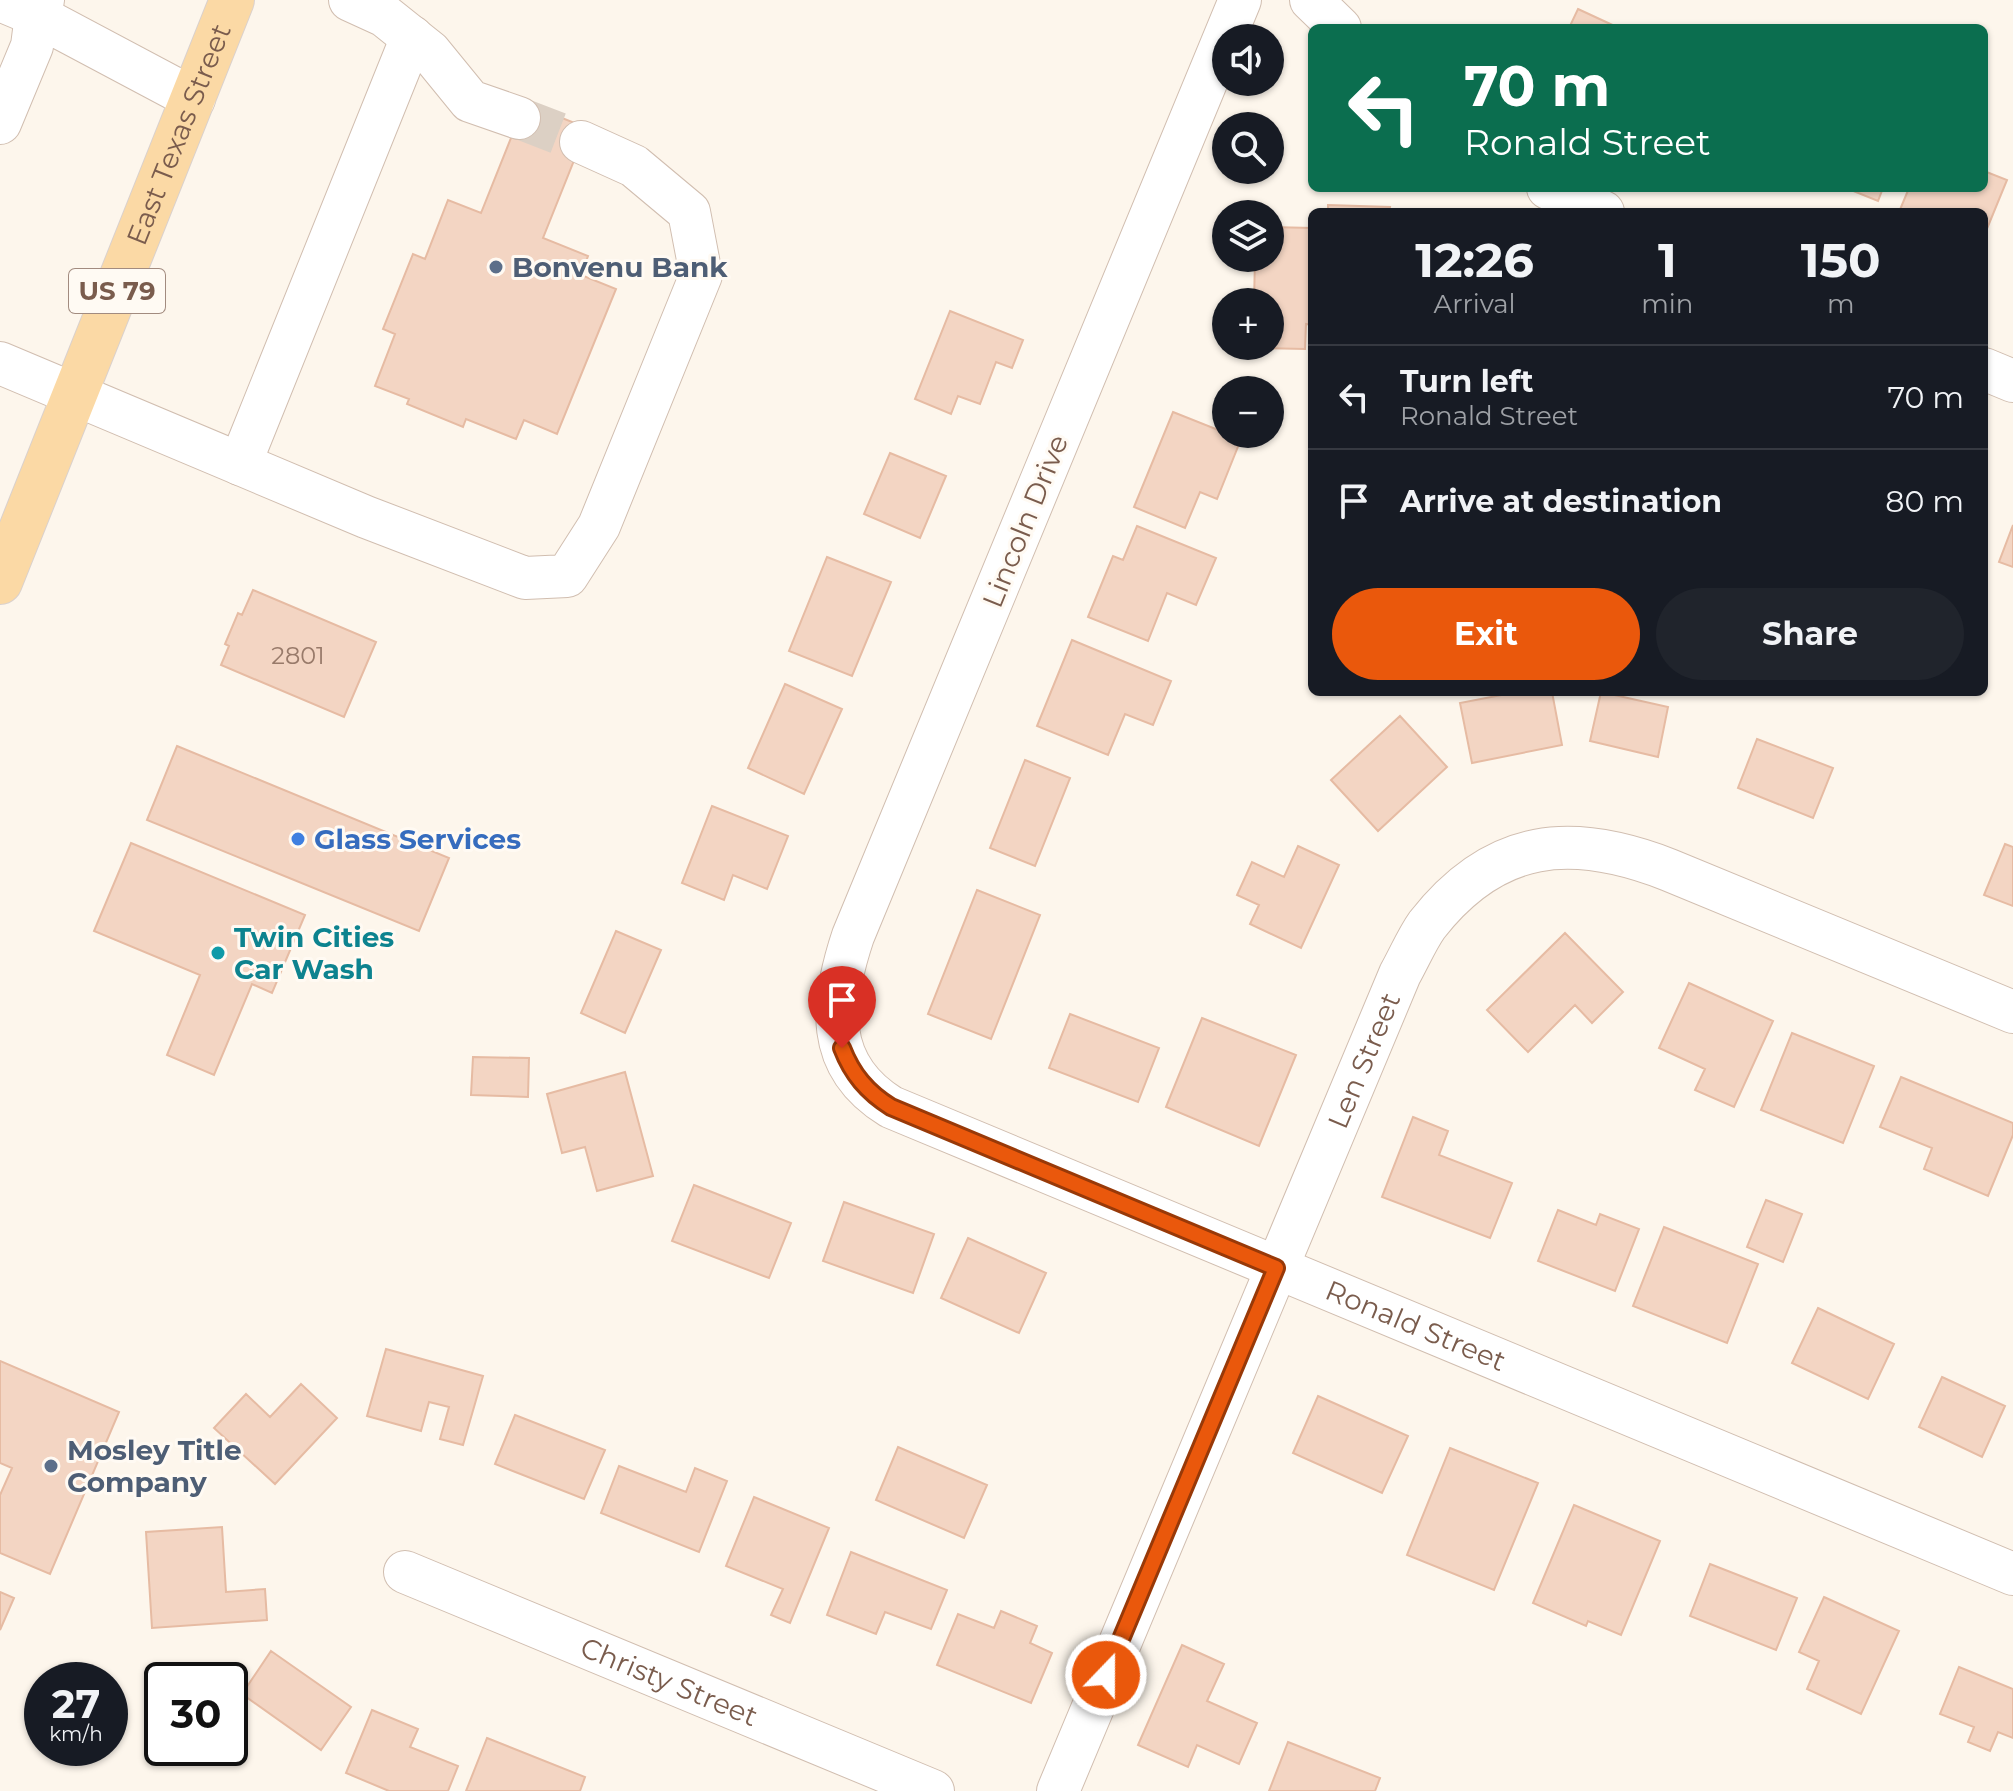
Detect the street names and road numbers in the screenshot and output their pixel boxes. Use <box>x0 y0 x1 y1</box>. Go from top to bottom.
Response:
street label: East Texas Street <box>119 19 238 250</box>
road number: US 79 <box>69 269 165 313</box>
street label: Lincoln Drive <box>975 430 1075 612</box>
street label: Len Street <box>1320 987 1407 1133</box>
street label: Ronald Street <box>1321 1273 1511 1378</box>
street label: Christy Street <box>576 1630 763 1733</box>

